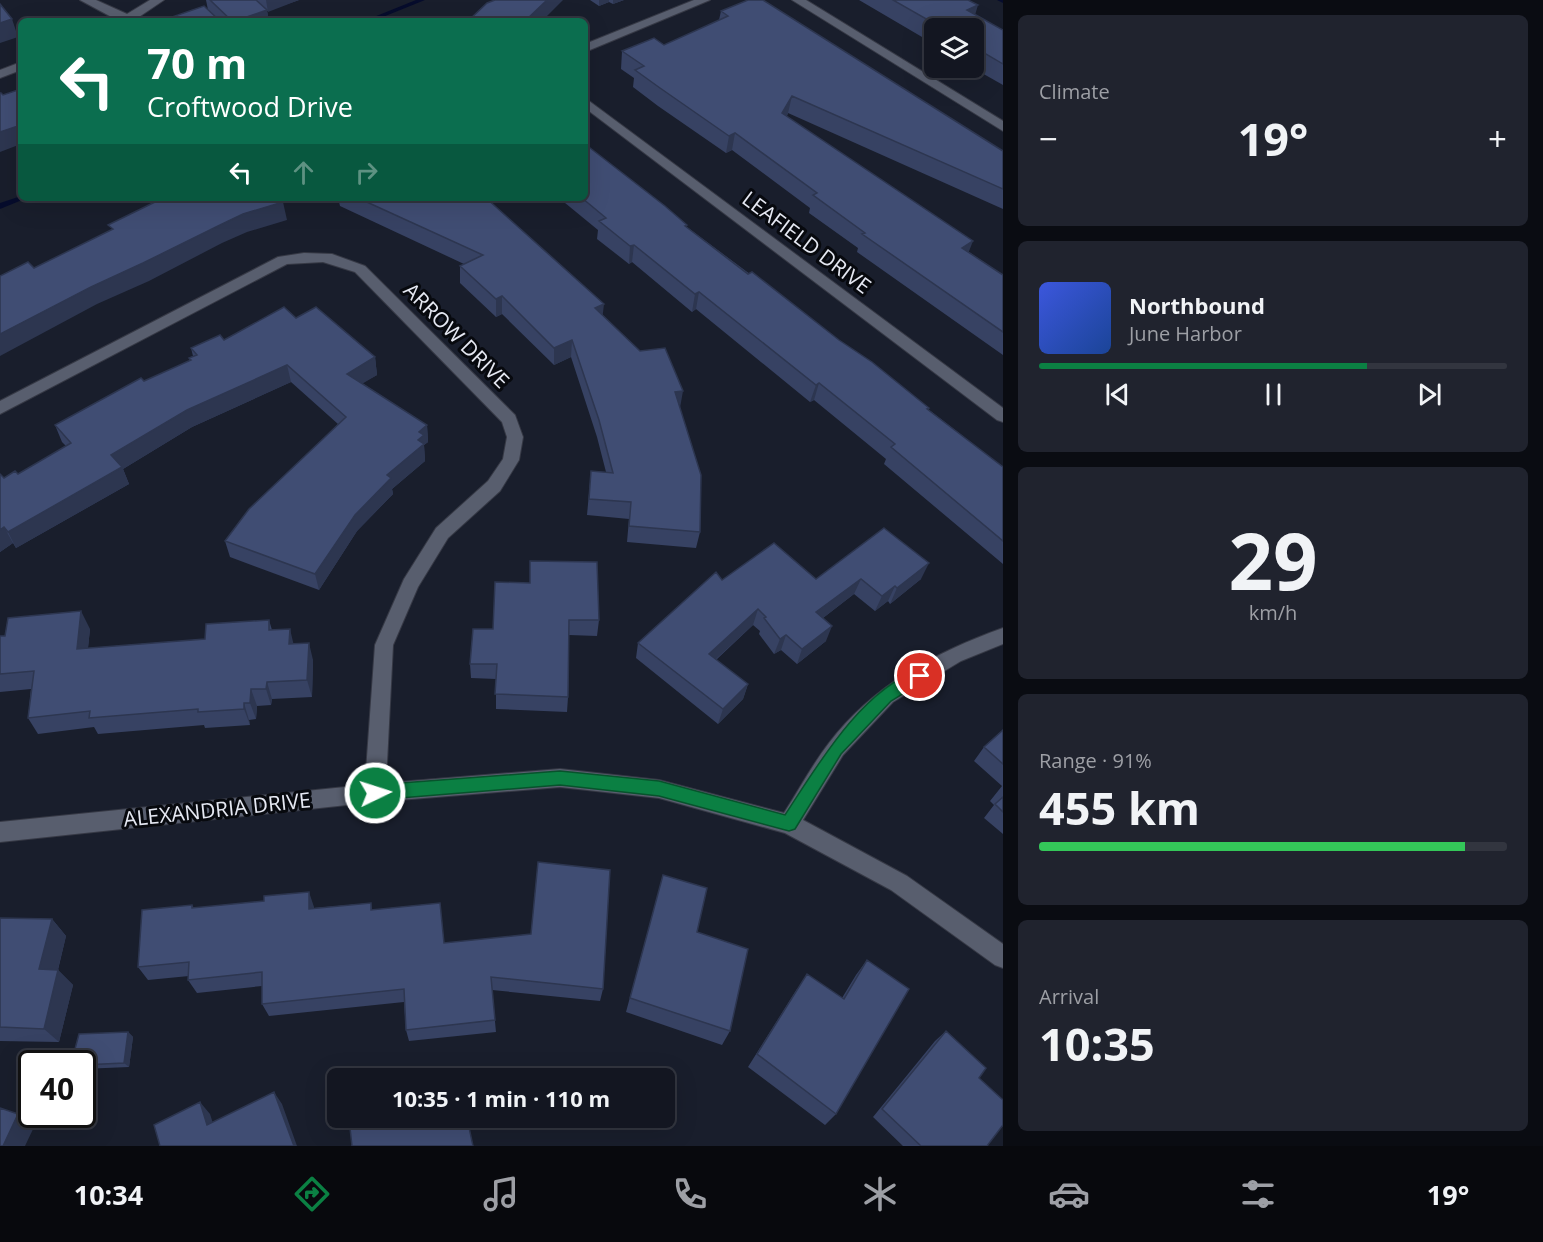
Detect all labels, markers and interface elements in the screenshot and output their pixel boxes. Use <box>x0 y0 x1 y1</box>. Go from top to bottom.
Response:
map controls <box>924 18 984 78</box>
button: layers <box>924 18 984 78</box>
text: 70 m <box>147 34 247 91</box>
icon: left <box>48 42 126 120</box>
text: Climate <box>1039 78 1110 105</box>
text: Croftwood Drive <box>147 88 353 125</box>
text: 19° <box>1238 108 1308 169</box>
text: − <box>1039 116 1058 161</box>
text: + <box>1488 116 1507 161</box>
icon: left <box>224 156 257 189</box>
icon: ahead <box>287 156 320 189</box>
icon: right <box>350 156 383 189</box>
street label: LEAFIELD DRIVE <box>737 184 877 300</box>
street label: ARROW DRIVE <box>398 276 516 394</box>
text: Northbound <box>1129 290 1265 320</box>
text: June Harbor <box>1129 320 1242 347</box>
icon: previous <box>1101 378 1134 411</box>
icon: pause <box>1257 378 1290 411</box>
icon: next <box>1413 378 1446 411</box>
text: 29 <box>1228 507 1318 613</box>
text: km/h <box>1249 599 1297 626</box>
pin <box>894 650 945 701</box>
icon: arrive <box>903 659 936 692</box>
text: Range · 91% <box>1039 747 1152 774</box>
position arrow <box>343 761 407 825</box>
text: 455 km <box>1039 777 1200 838</box>
street label: ALEXANDRIA DRIVE <box>122 785 312 833</box>
text: Arrival <box>1039 983 1099 1010</box>
text: 10:35 <box>1039 1013 1155 1074</box>
speed limit sign: 40 <box>18 1050 96 1128</box>
text: 10:35 · 1 min · 110 m <box>392 1083 610 1113</box>
icon: directions <box>291 1173 333 1215</box>
icon: music <box>480 1173 522 1215</box>
icon: phone <box>669 1173 711 1215</box>
icon: climate <box>859 1173 901 1215</box>
icon: car <box>1048 1173 1090 1215</box>
icon: filters <box>1237 1173 1279 1215</box>
text: 10:34 <box>74 1176 143 1213</box>
text: 19° <box>1427 1176 1469 1213</box>

